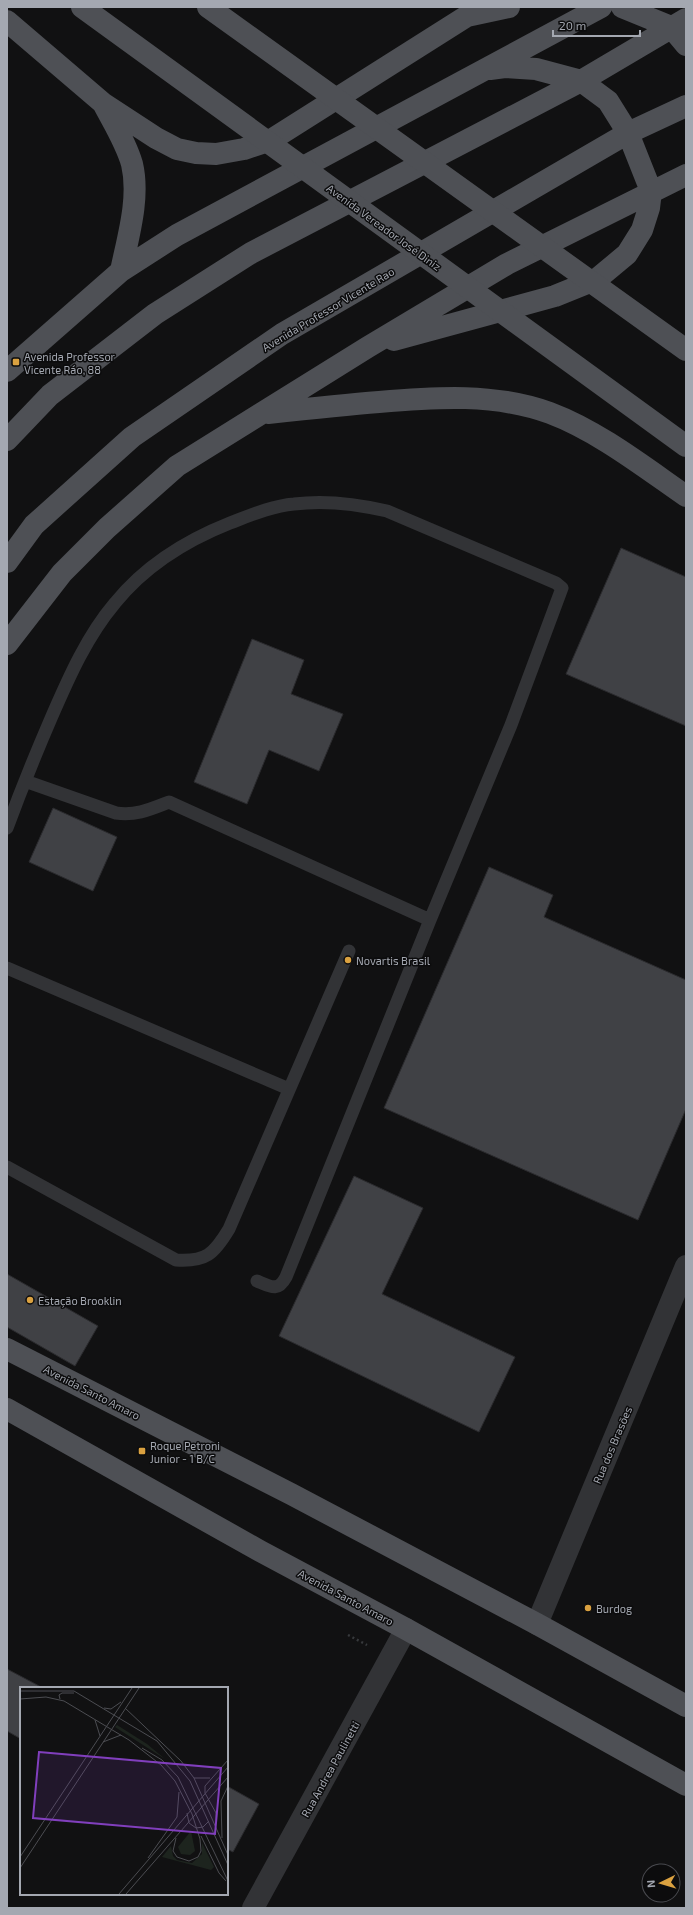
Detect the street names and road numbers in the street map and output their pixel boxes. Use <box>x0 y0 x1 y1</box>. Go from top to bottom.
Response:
street label: Avenida Vereador José Diniz <box>324 181 444 273</box>
street label: Avenida Professor Vicente Rao <box>260 264 396 354</box>
street label: Avenida Santo Amaro <box>42 1362 142 1422</box>
street label: Rua dos Brasões <box>590 1404 634 1486</box>
street label: Avenida Santo Amaro <box>296 1566 396 1628</box>
street label: Rua Andrea Paulinetti <box>298 1719 362 1819</box>

